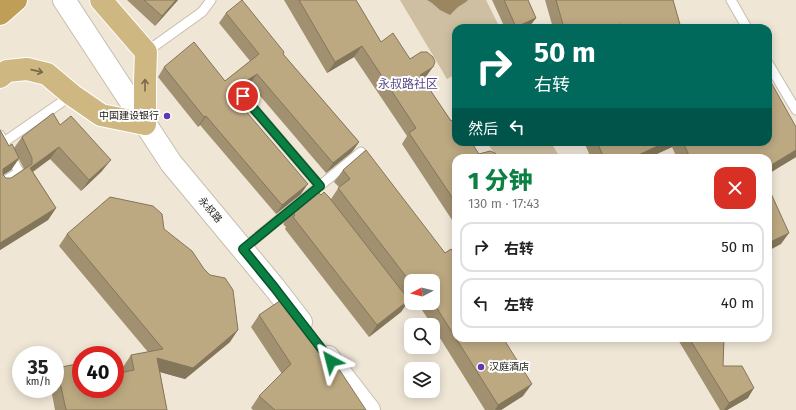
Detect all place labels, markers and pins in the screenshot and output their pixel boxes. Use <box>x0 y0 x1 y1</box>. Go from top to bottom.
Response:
pin <box>226 79 260 113</box>
place label: 中国建设银行 <box>99 110 159 122</box>
marker: 中国建设银行 <box>162 111 172 121</box>
place label: 汉庭酒店 <box>489 361 529 373</box>
marker: 汉庭酒店 <box>476 362 486 372</box>

